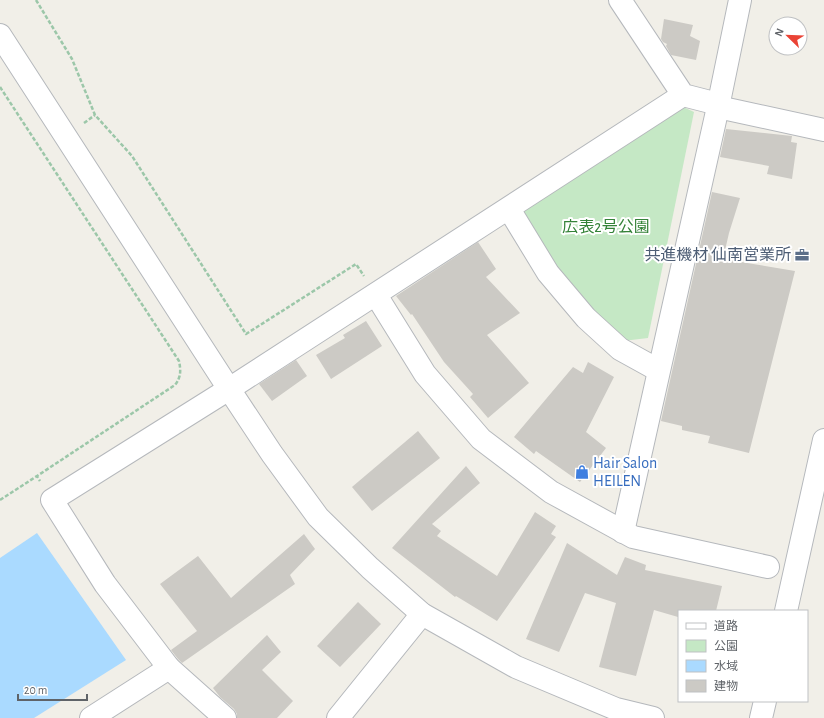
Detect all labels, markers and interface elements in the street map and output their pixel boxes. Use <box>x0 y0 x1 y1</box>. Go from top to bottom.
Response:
north arrow <box>768 16 808 56</box>
text: N <box>773 27 786 38</box>
park label: 広表2号公園 <box>562 218 650 235</box>
place label: 共進機材 仙南営業所 <box>644 246 791 263</box>
office icon: 共進機材 仙南営業所 <box>794 247 810 263</box>
place label: Hair Salon HEILEN <box>593 455 657 489</box>
shop icon: Hair Salon HEILEN <box>574 464 590 480</box>
legend <box>678 610 808 702</box>
text: 道路 <box>714 619 738 632</box>
text: 公園 <box>714 640 738 652</box>
text: 水域 <box>714 660 738 672</box>
scale bar <box>18 676 87 702</box>
text: 建物 <box>714 679 738 692</box>
text: 20 m <box>24 684 47 696</box>

